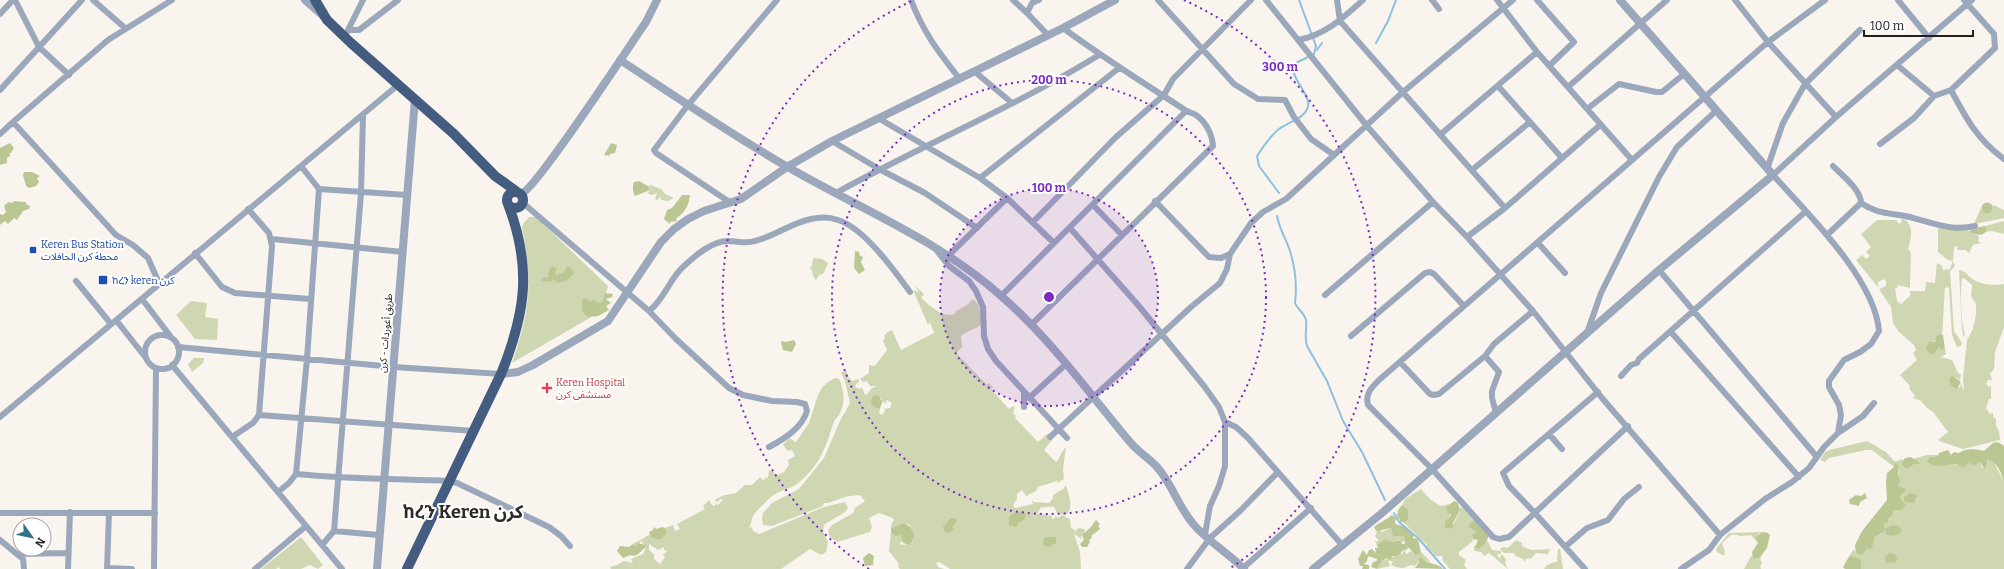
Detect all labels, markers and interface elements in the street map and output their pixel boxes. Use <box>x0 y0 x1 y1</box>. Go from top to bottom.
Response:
scale bar <box>1864 12 1973 38</box>
text: 100 m <box>1870 19 1905 33</box>
text: 300 m <box>1262 60 1298 74</box>
text: 200 m <box>1031 73 1067 87</box>
text: 100 m <box>1032 181 1067 195</box>
place label: Keren Bus Station محطة كرن الحافلات <box>41 239 125 263</box>
marker: Keren Bus Station محطة كرن الحافلات <box>28 245 38 255</box>
marker: ከረን keren كرن <box>97 274 109 286</box>
place label: ከረን keren كرن <box>112 275 175 287</box>
centre of rings <box>1042 290 1056 304</box>
street label: طريق أغوردات - كرن <box>376 293 395 373</box>
place label: Keren Hospital مستشفى كرن <box>556 377 625 401</box>
marker: Keren Hospital مستشفى كرن <box>541 382 553 394</box>
district label: ከረን Keren كرن <box>403 501 524 523</box>
north arrow <box>12 517 52 557</box>
text: N <box>32 535 48 550</box>

